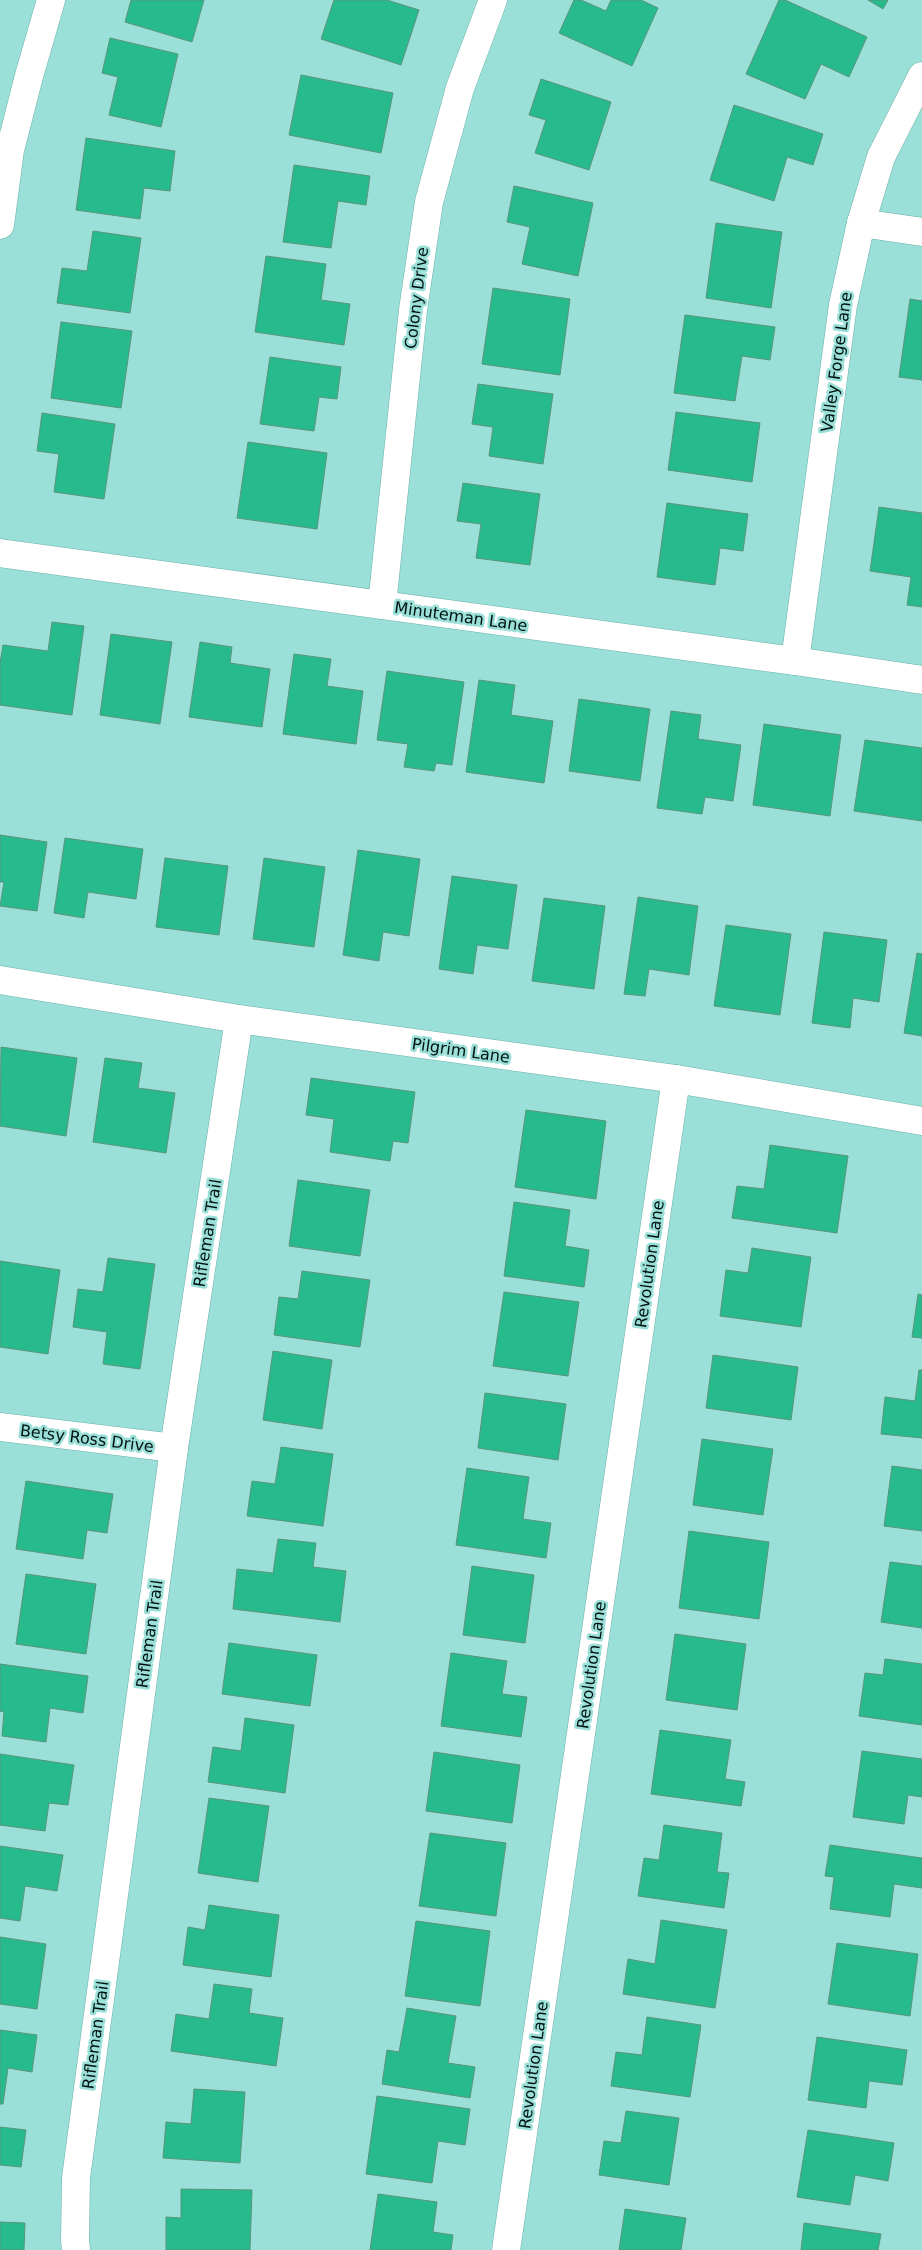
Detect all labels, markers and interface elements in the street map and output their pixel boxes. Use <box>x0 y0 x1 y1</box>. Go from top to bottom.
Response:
street label: Colony Drive <box>401 246 432 350</box>
street label: Valley Forge Lane <box>817 291 856 433</box>
street label: Minuteman Lane <box>393 598 529 635</box>
street label: Pilgrim Lane <box>411 1034 511 1067</box>
street label: Rifleman Trail <box>190 1178 225 1288</box>
street label: Revolution Lane <box>631 1199 668 1329</box>
street label: Betsy Ross Drive <box>19 1421 155 1456</box>
street label: Rifleman Trail <box>133 1579 166 1689</box>
street label: Revolution Lane <box>573 1600 610 1730</box>
street label: Rifleman Trail <box>79 1980 112 2090</box>
street label: Revolution Lane <box>515 2000 552 2130</box>

